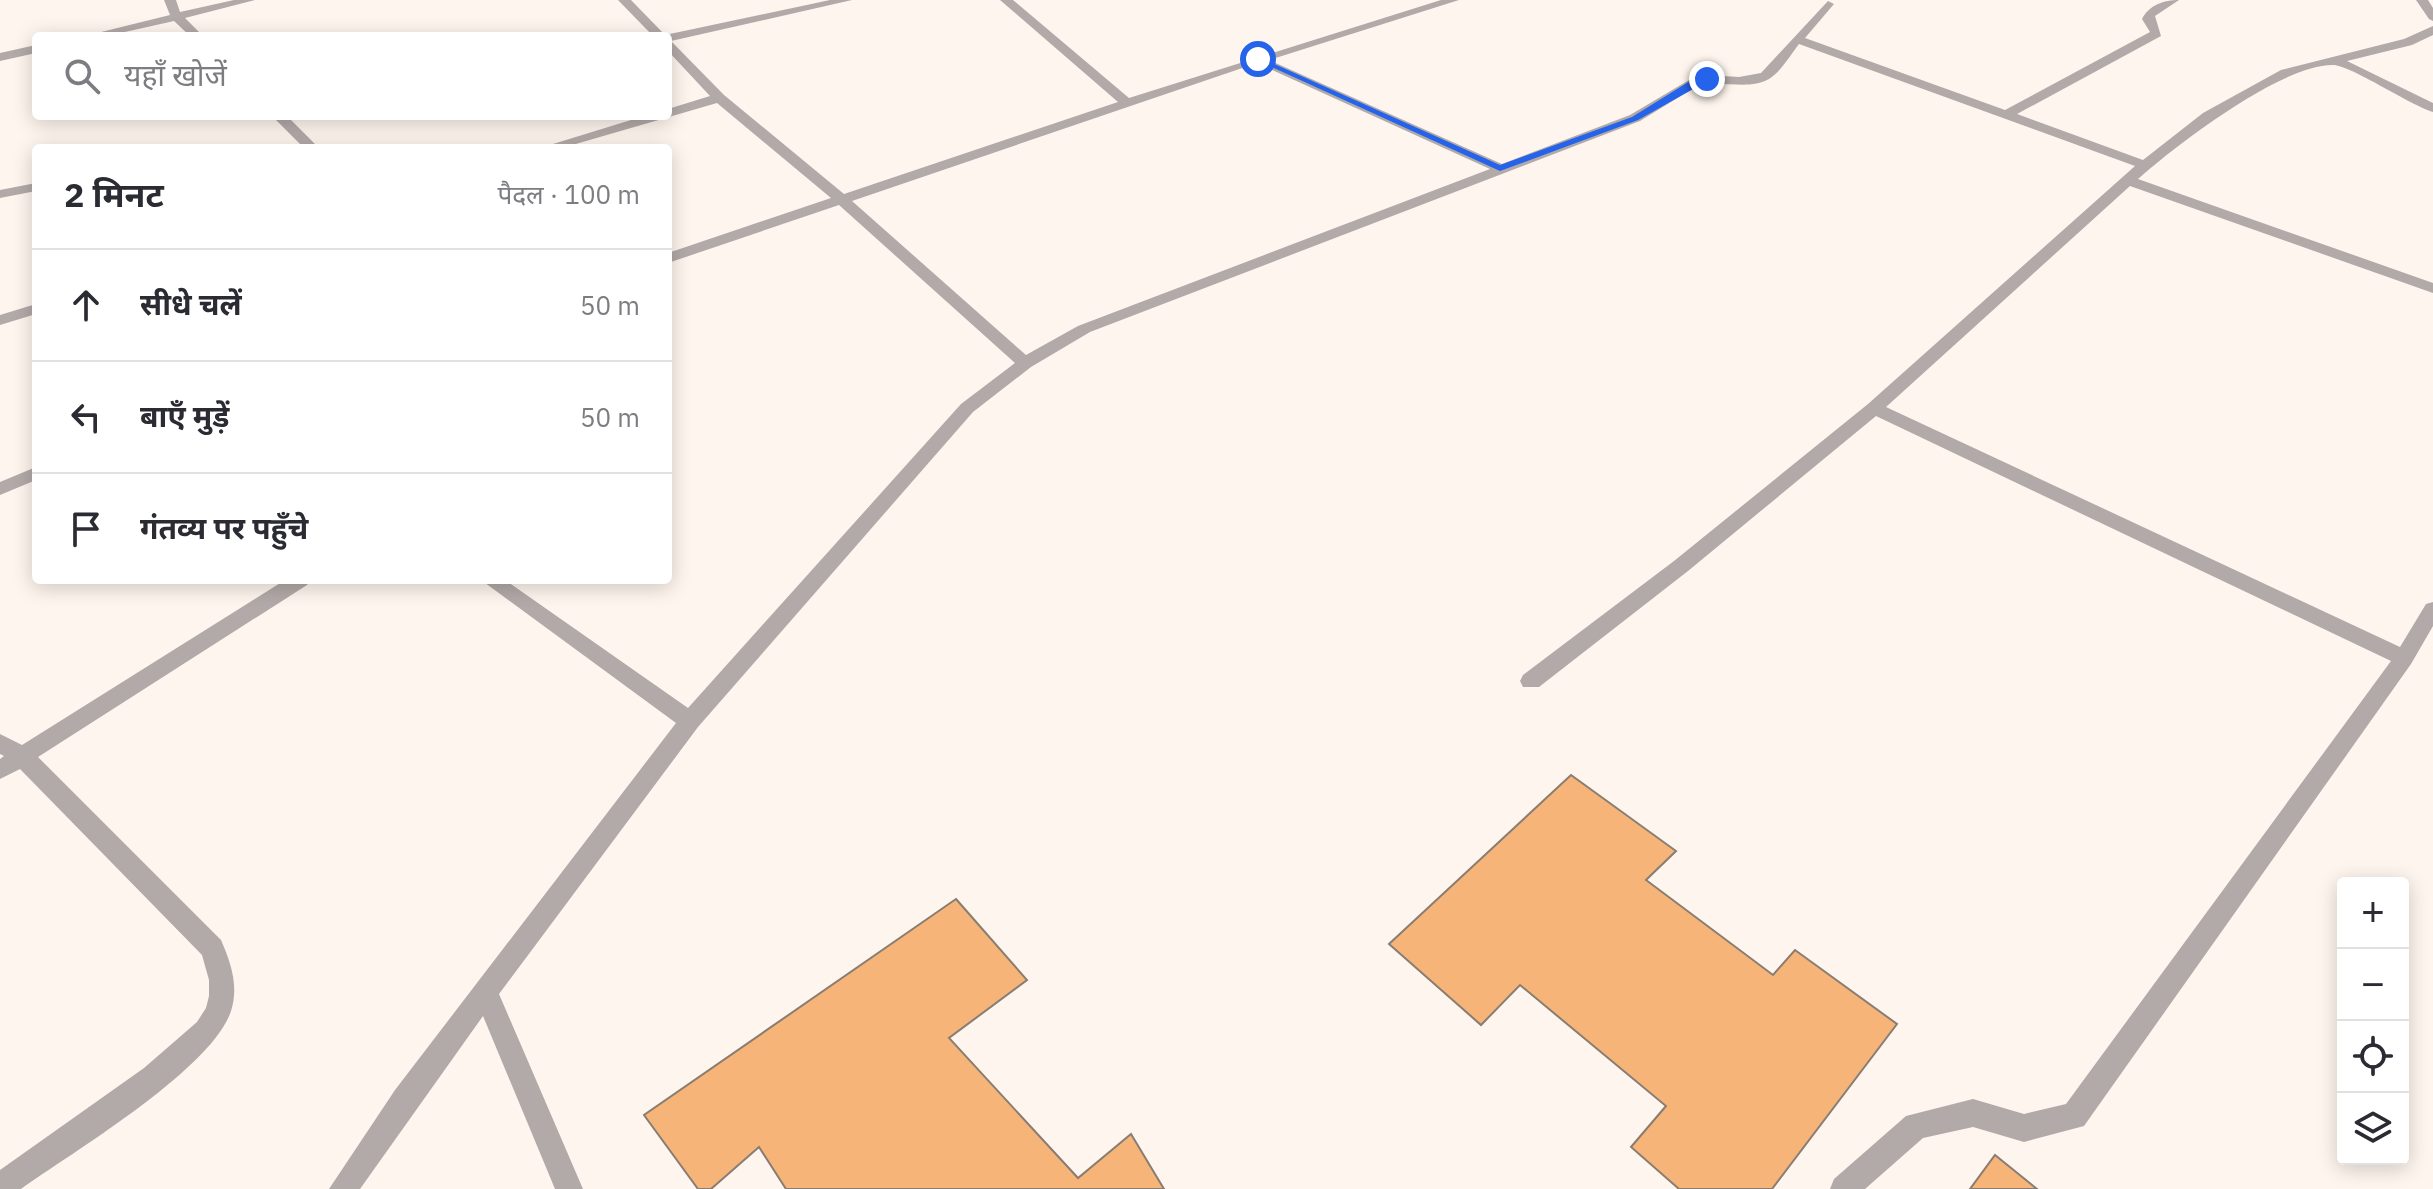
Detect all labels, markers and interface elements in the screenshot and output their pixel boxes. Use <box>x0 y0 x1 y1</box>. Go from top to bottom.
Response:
search box <box>32 32 672 120</box>
route start <box>1240 41 1276 77</box>
icon: search <box>60 54 104 98</box>
text: यहाँ खोजें <box>124 55 227 94</box>
route end <box>1689 61 1725 97</box>
text: 2 मिनट <box>64 172 164 216</box>
text: पैदल · 100 m <box>497 177 640 211</box>
icon: ahead <box>64 283 108 327</box>
text: सीधे चलें <box>140 284 242 323</box>
text: 50 m <box>580 288 640 322</box>
icon: left <box>64 395 108 439</box>
text: बाएँ मुड़ें <box>140 396 229 435</box>
text: 50 m <box>580 400 640 434</box>
icon: arrive <box>64 507 108 551</box>
text: गंतव्य पर पहुँचे <box>140 508 308 547</box>
map controls <box>2337 877 2409 1165</box>
button: + <box>2337 877 2409 949</box>
button: − <box>2337 949 2409 1021</box>
button: locate <box>2337 1021 2409 1093</box>
button: layers <box>2337 1093 2409 1165</box>

